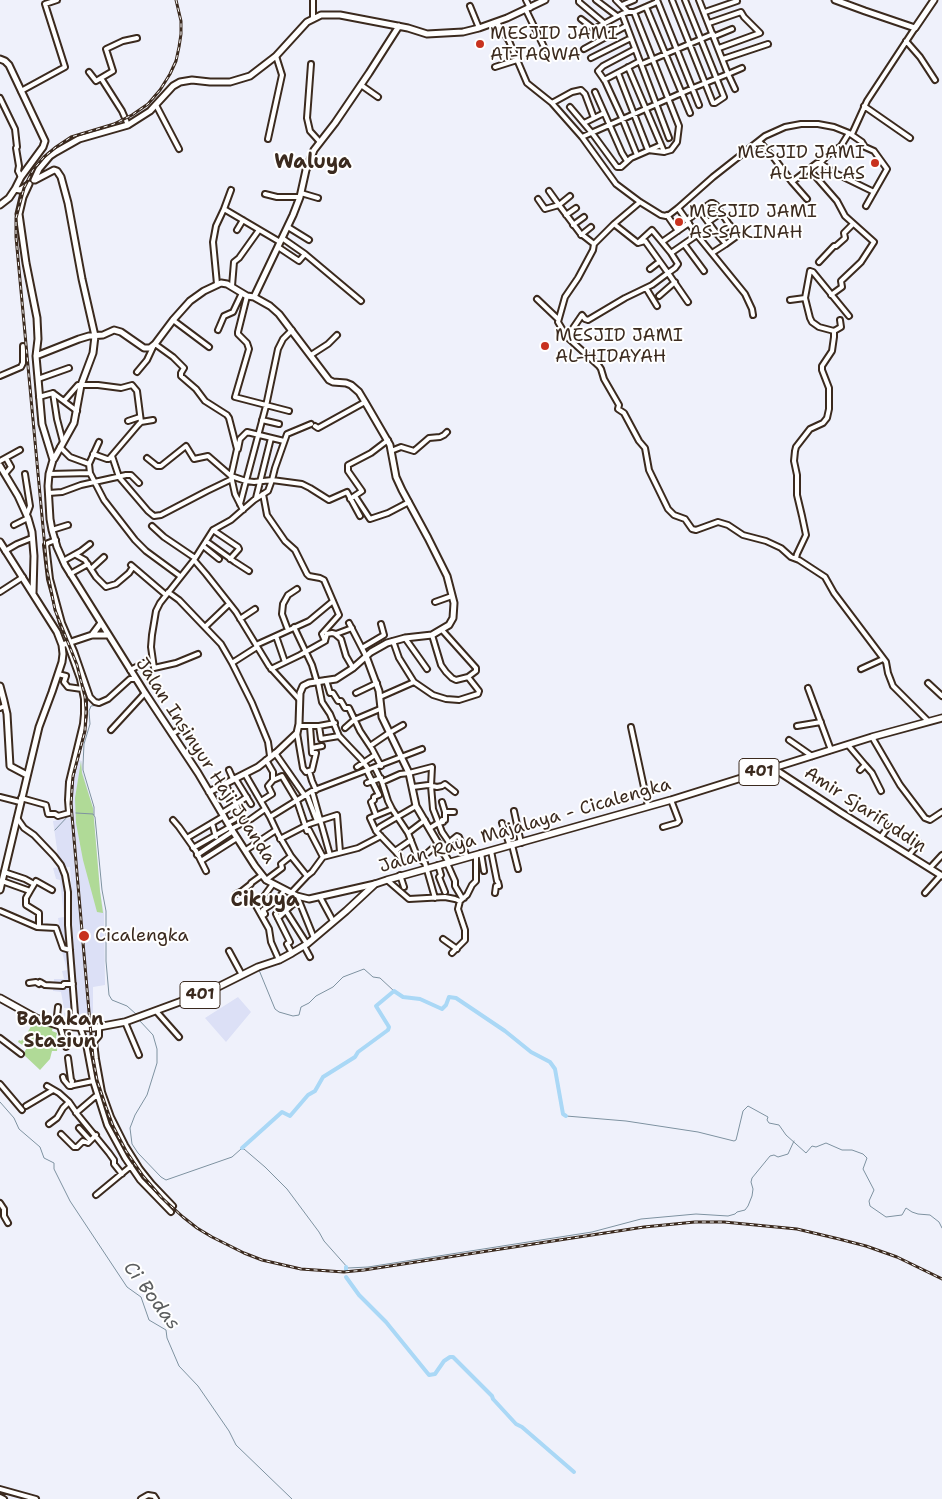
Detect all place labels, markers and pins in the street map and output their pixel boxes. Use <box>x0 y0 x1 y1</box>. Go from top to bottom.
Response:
place label: MESJID JAMI AT-TAQWA <box>490 23 618 66</box>
marker: MESJID JAMI AT-TAQWA <box>474 38 486 50</box>
place label: MESJID JAMI AL IKHLAS <box>737 142 865 184</box>
marker: MESJID JAMI AL IKHLAS <box>869 157 881 169</box>
place label: MESJID JAMI AS-SAKINAH <box>689 201 817 243</box>
marker: MESJID JAMI AS-SAKINAH <box>673 216 685 228</box>
place label: MESJID JAMI AL-HIDAYAH <box>555 325 683 368</box>
marker: MESJID JAMI AL-HIDAYAH <box>539 340 551 352</box>
place label: Cicalengka <box>95 925 189 947</box>
marker: Cicalengka <box>77 929 91 943</box>

